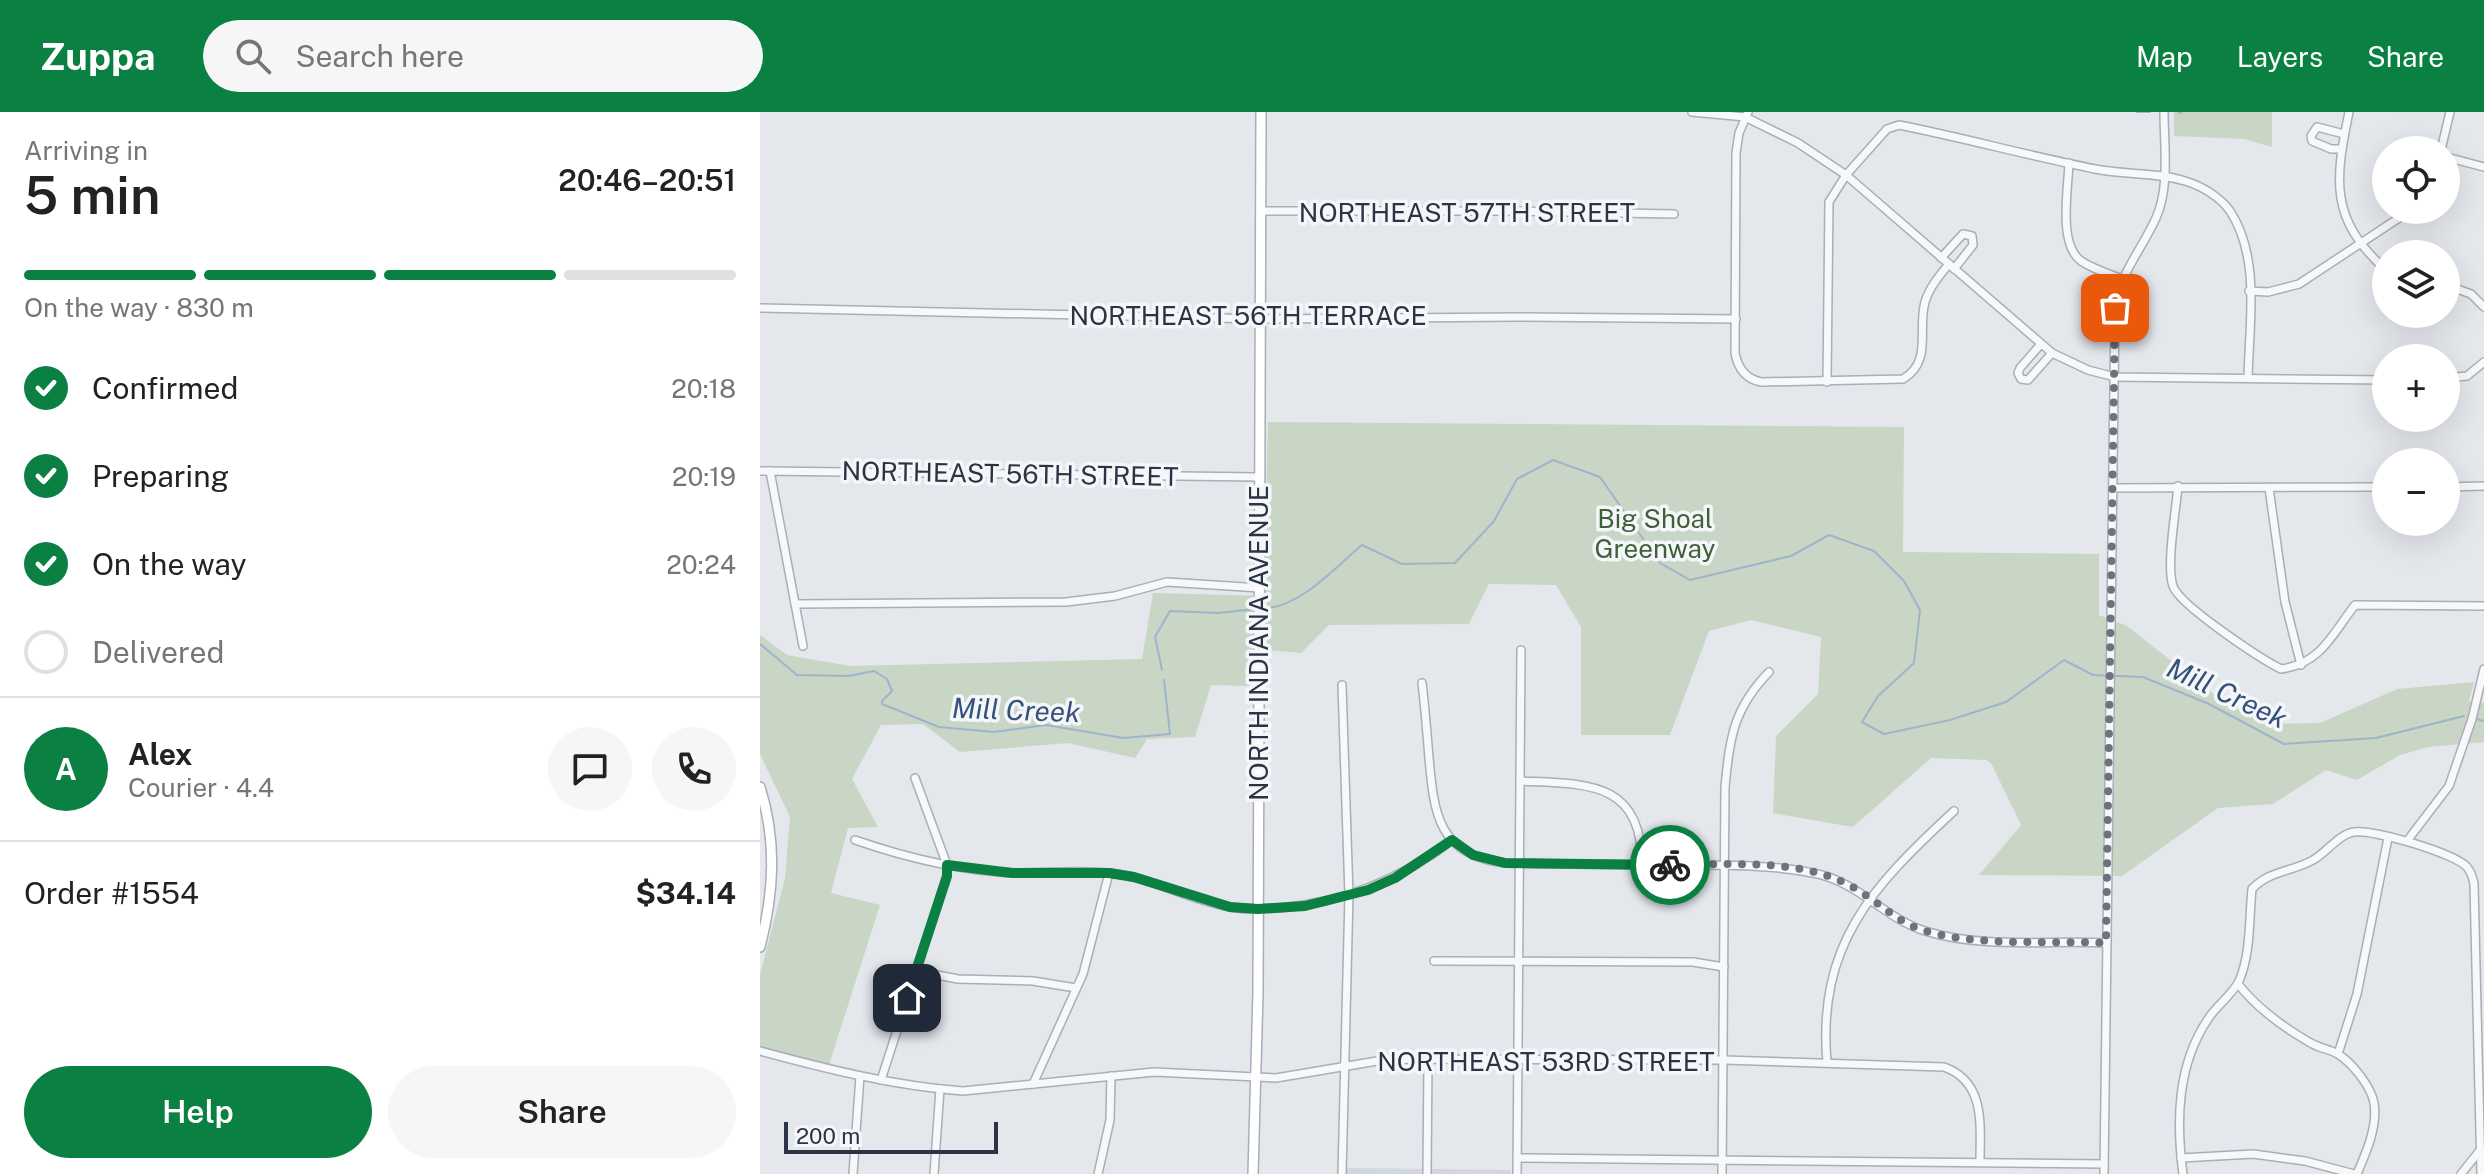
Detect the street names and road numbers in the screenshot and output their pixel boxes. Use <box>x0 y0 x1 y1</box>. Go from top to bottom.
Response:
street label: NORTHEAST 57TH STREET <box>1299 197 1635 228</box>
street label: NORTHEAST 56TH TERRACE <box>1069 300 1427 331</box>
street label: NORTHEAST 56TH STREET <box>841 455 1179 492</box>
street label: NORTH INDIANA AVENUE <box>1243 485 1274 801</box>
street label: NORTHEAST 53RD STREET <box>1377 1046 1715 1077</box>

